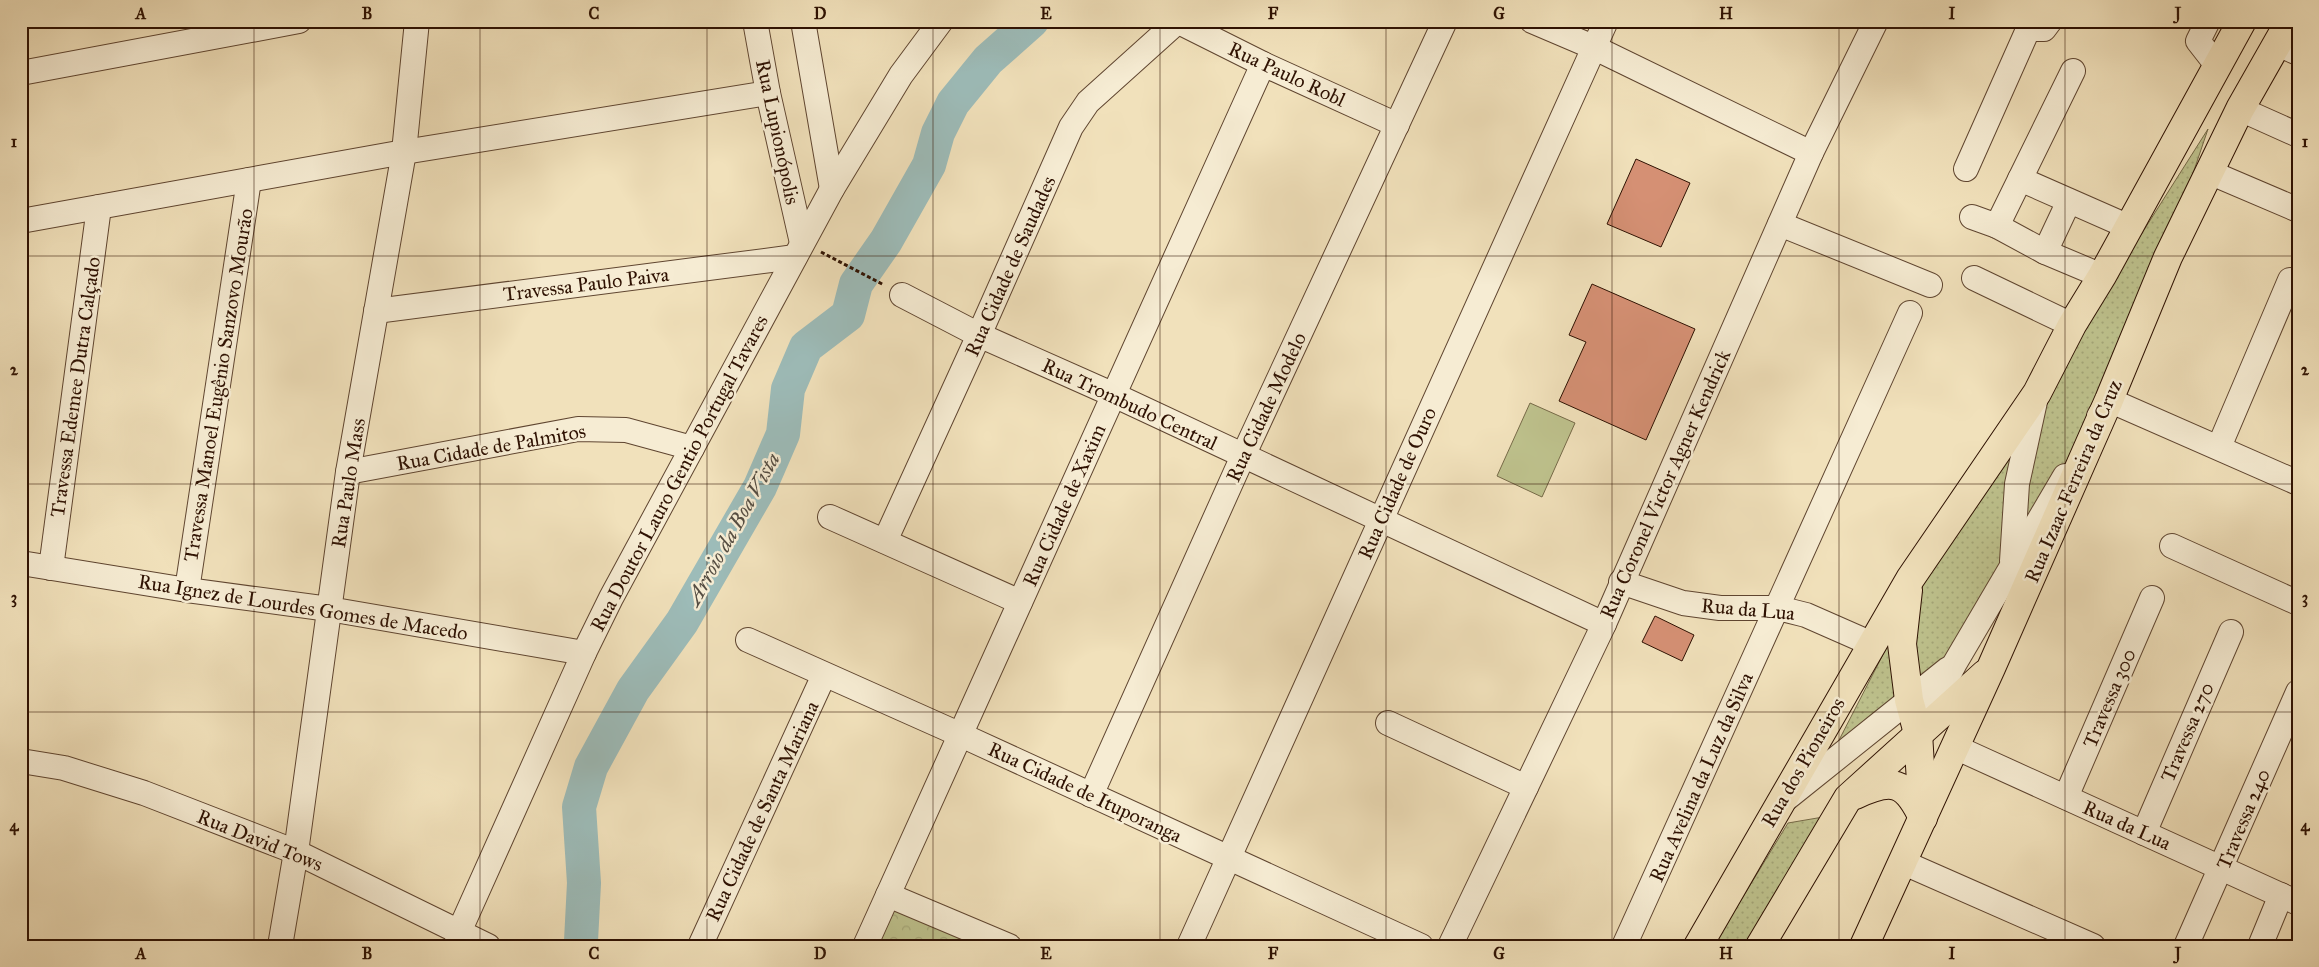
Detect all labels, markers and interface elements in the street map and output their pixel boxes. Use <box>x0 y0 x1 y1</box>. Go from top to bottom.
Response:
text: A <box>135 4 147 23</box>
text: B <box>362 4 372 23</box>
text: C <box>589 4 600 23</box>
text: D <box>814 4 827 23</box>
text: E <box>1040 4 1052 23</box>
text: F <box>1268 4 1279 23</box>
text: G <box>1493 4 1505 23</box>
text: H <box>1719 4 1733 23</box>
text: I <box>1949 4 1956 23</box>
text: J <box>2173 4 2182 24</box>
street label: Rua Paulo Robl <box>1225 36 1350 112</box>
street label: Rua Lupionópolis <box>751 57 805 207</box>
text: 1 <box>11 132 18 151</box>
text: 1 <box>2302 132 2309 151</box>
street label: Rua Cidade de Saudades <box>959 172 1061 360</box>
street label: Travessa Manoel Eugênio Sanzovo Mourão <box>178 207 259 563</box>
street label: Travessa Edemee Dutra Calçado <box>45 255 105 519</box>
street label: Travessa Paulo Paiva <box>502 262 671 306</box>
street label: Rua Doutor Lauro Gentio Portugal Tavares <box>585 311 774 636</box>
street label: Rua Cidade Modelo <box>1221 328 1311 486</box>
street label: Rua Coronel Victor Agner Kendrick <box>1595 345 1737 623</box>
street label: Rua Trombudo Central <box>1038 353 1222 455</box>
text: 2 <box>10 360 19 379</box>
text: 2 <box>2301 360 2310 379</box>
street label: Rua Izaac Ferreira da Cruz <box>2019 376 2127 586</box>
street label: Rua Cidade de Ouro <box>1353 403 1441 563</box>
street label: Rua Paulo Mass <box>326 416 370 550</box>
street label: Rua Cidade de Palmitos <box>394 419 588 475</box>
street label: Rua Cidade de Xaxim <box>1017 420 1111 590</box>
water label: Arroio da Boa Vista <box>679 448 786 612</box>
street label: Rua Ignez de Lourdes Gomes de Macedo <box>136 569 470 646</box>
text: 3 <box>11 588 17 608</box>
text: 3 <box>2302 588 2308 608</box>
street label: Rua da Lua <box>1700 593 1796 625</box>
street label: Travessa 300 <box>2077 645 2141 751</box>
street label: Rua Avelina da Luz da Silva <box>1644 668 1758 886</box>
street label: Travessa 270 <box>2155 679 2219 785</box>
street label: Rua dos Pioneiros <box>1756 693 1850 831</box>
street label: Rua Cidade de Santa Mariana <box>700 696 824 925</box>
street label: Rua Cidade de Ituporanga <box>984 737 1186 849</box>
street label: Travessa 240 <box>2211 765 2275 873</box>
street label: Rua da Lua <box>2079 795 2175 855</box>
street label: Rua David Tows <box>194 804 326 876</box>
text: 4 <box>10 816 20 836</box>
text: 4 <box>2301 816 2311 836</box>
text: A <box>135 944 147 963</box>
text: B <box>362 944 372 963</box>
text: C <box>589 944 600 963</box>
text: D <box>814 944 827 963</box>
text: E <box>1040 944 1052 963</box>
text: F <box>1268 944 1279 963</box>
text: G <box>1493 944 1505 963</box>
text: H <box>1719 944 1733 963</box>
text: I <box>1949 944 1956 963</box>
text: J <box>2173 944 2182 964</box>

